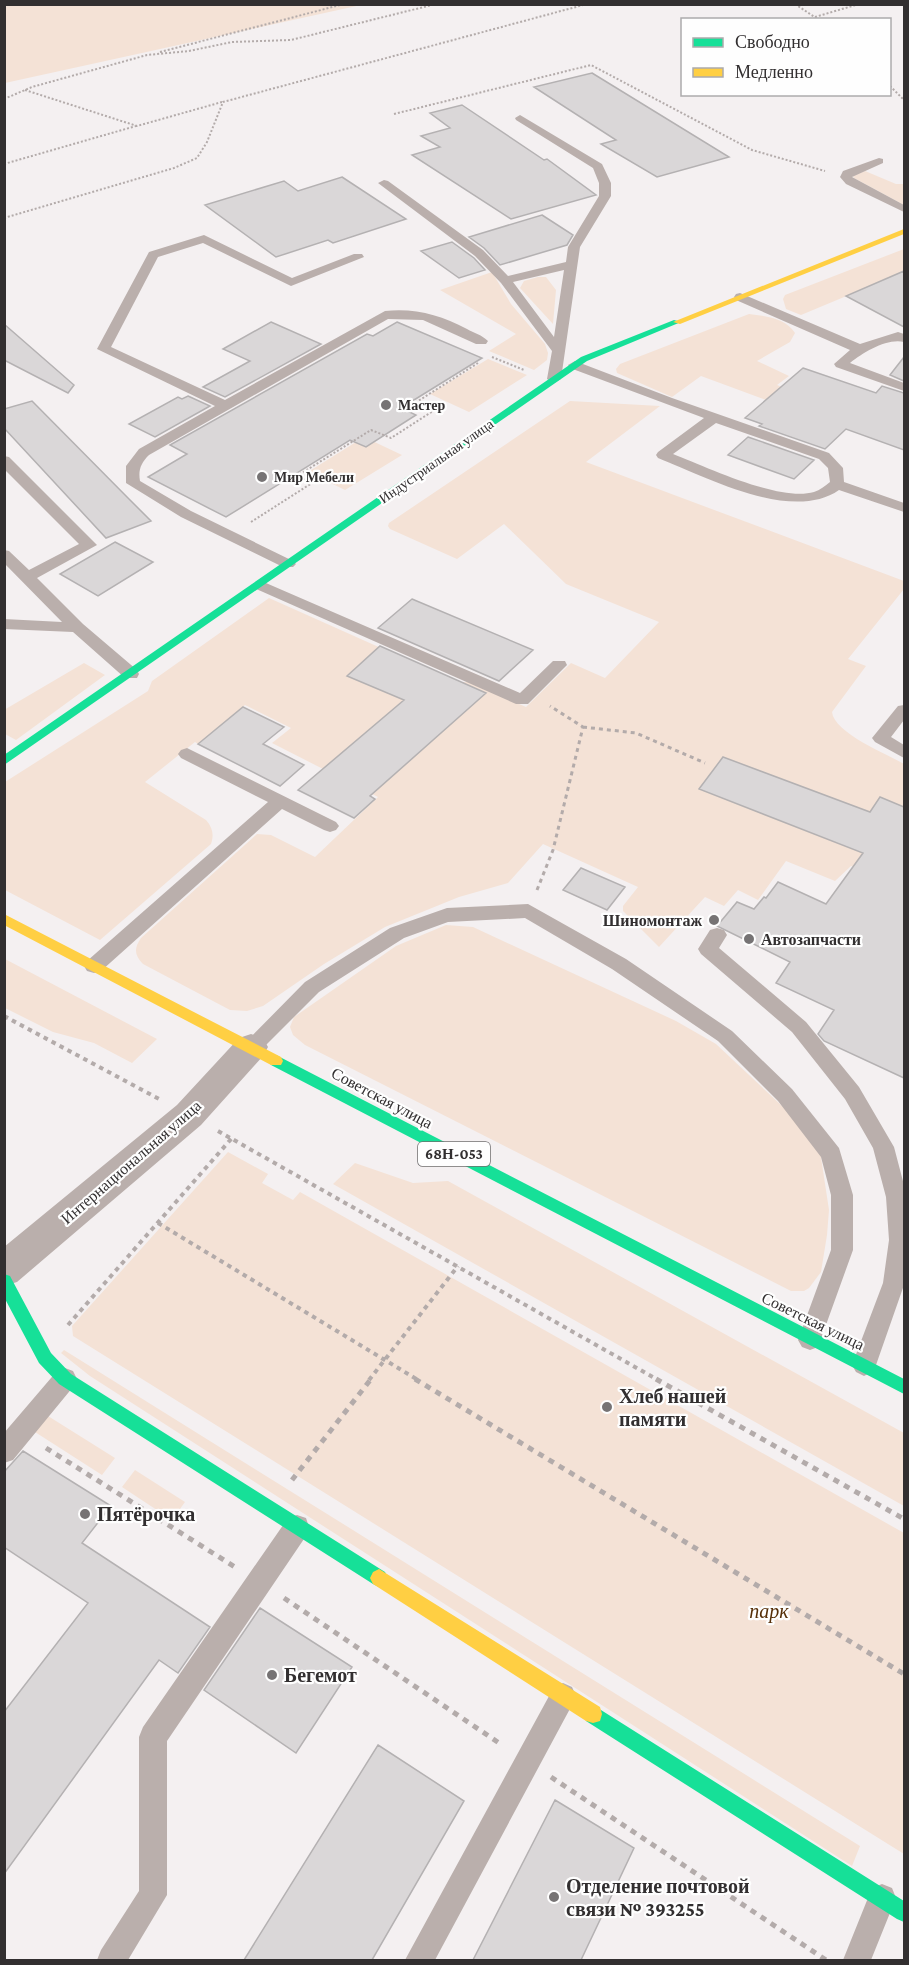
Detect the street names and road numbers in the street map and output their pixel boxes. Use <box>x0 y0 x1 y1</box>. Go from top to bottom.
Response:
street label: Индустриальная улица <box>376 415 497 506</box>
street label: Советская улица <box>328 1064 435 1133</box>
street label: Интернациональная улица <box>58 1097 205 1228</box>
road number: 68Н-053 <box>418 1142 490 1166</box>
street label: Советская улица <box>758 1289 867 1354</box>

